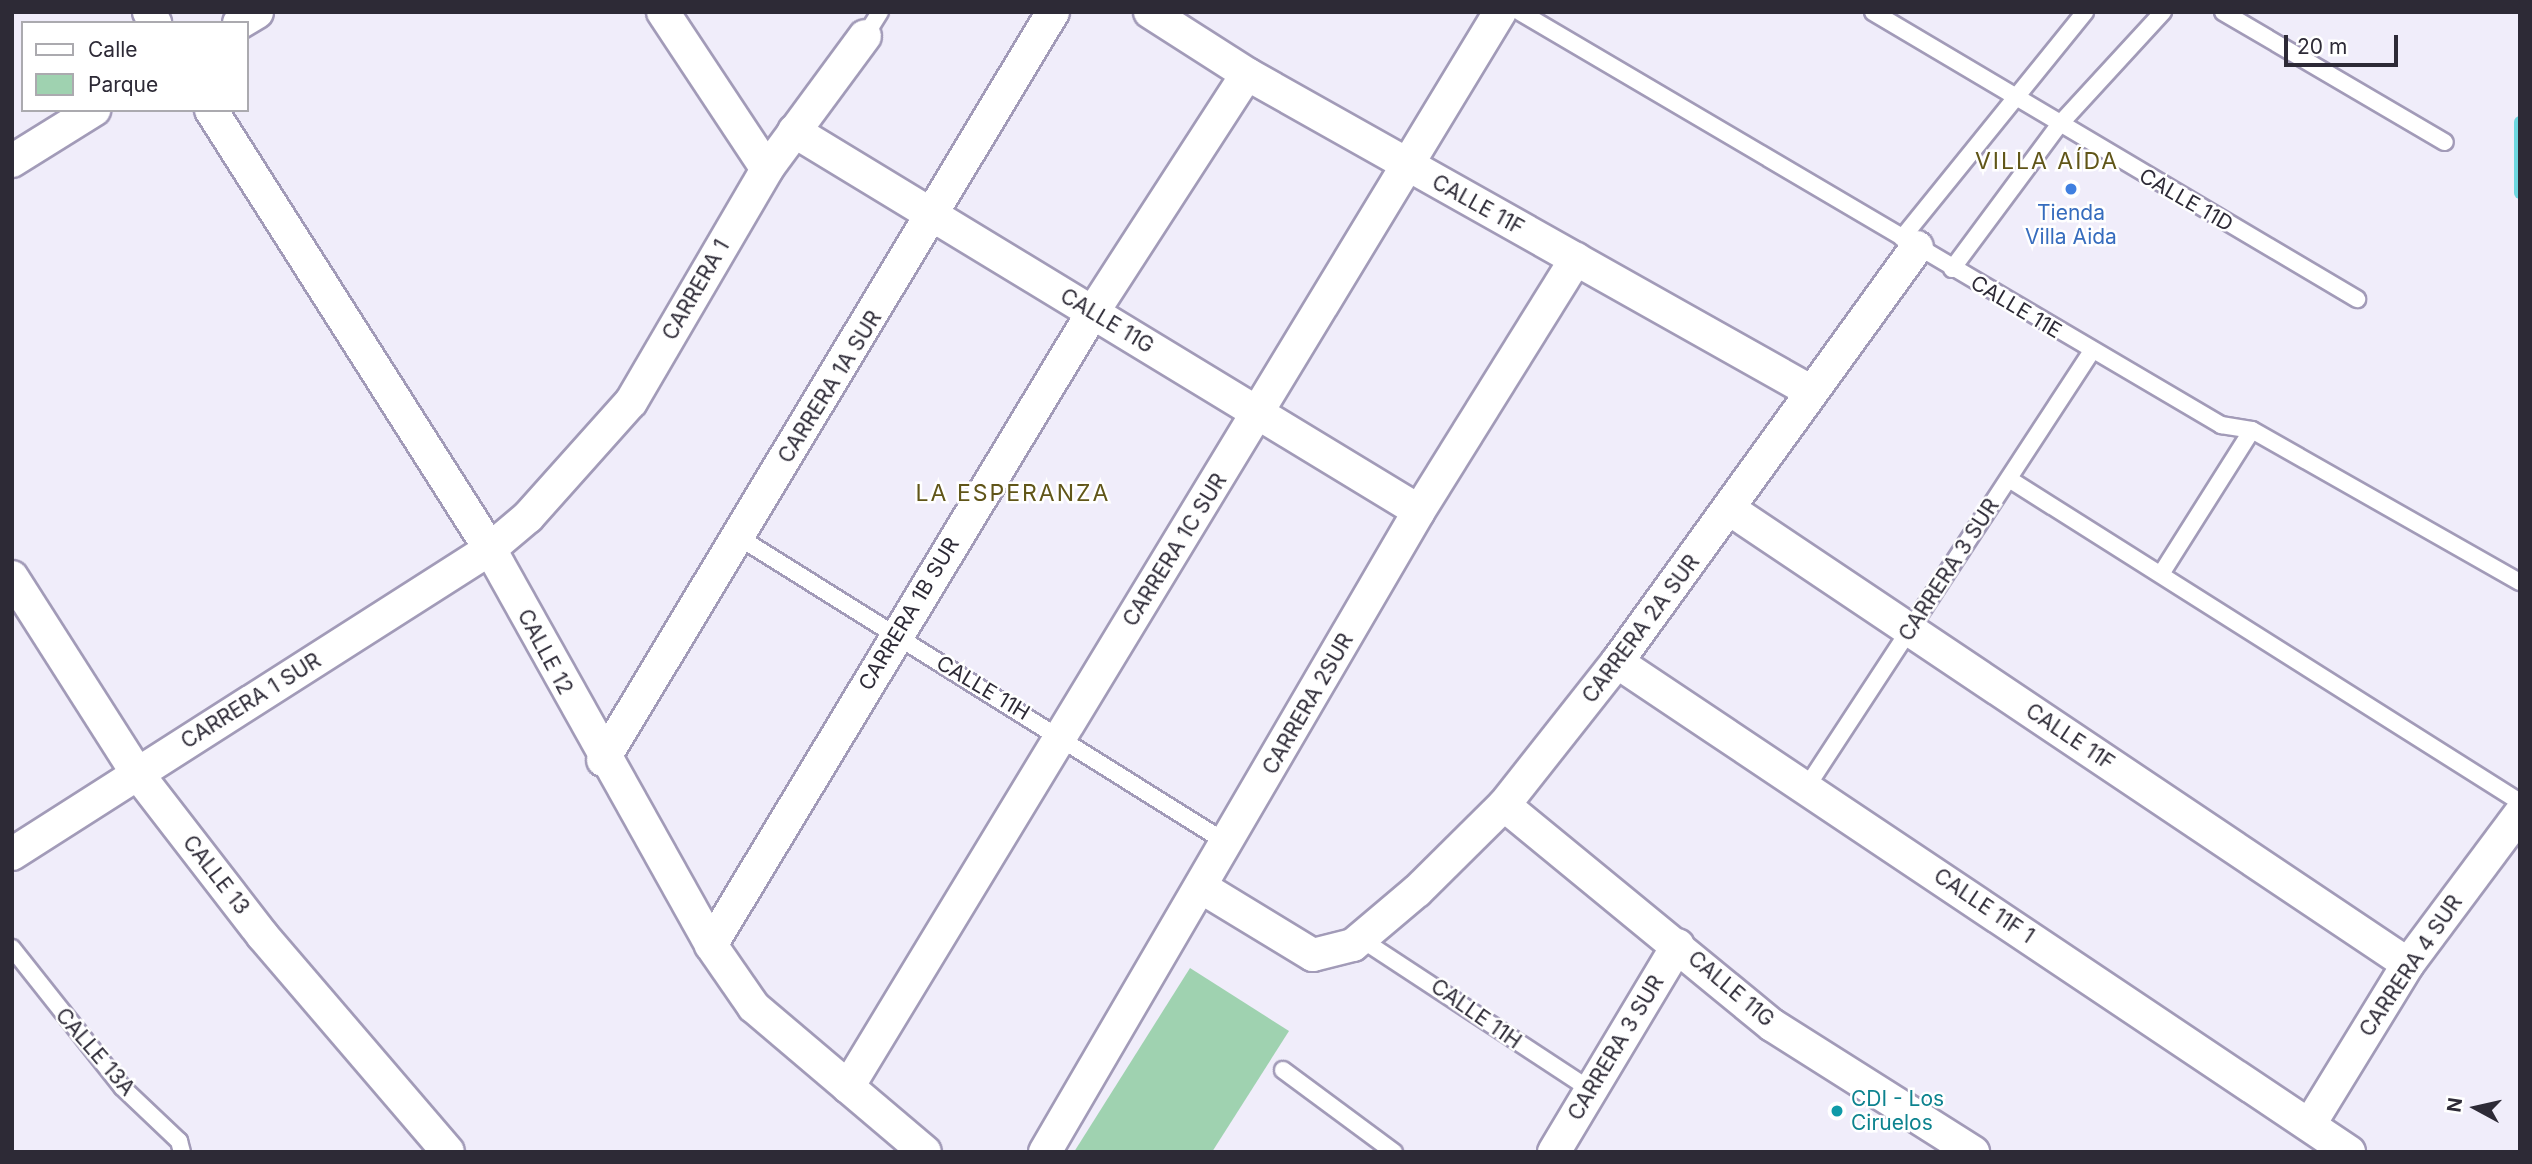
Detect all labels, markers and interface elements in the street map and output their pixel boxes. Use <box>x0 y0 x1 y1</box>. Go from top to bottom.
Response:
legend <box>21 21 248 112</box>
scale bar <box>2287 21 2401 65</box>
text: 20 m <box>2297 34 2347 59</box>
text: Calle <box>88 37 138 62</box>
text: Parque <box>88 72 158 97</box>
district label: VILLA AÍDA <box>1976 147 2118 175</box>
street label: CALLE 11D <box>2135 163 2237 237</box>
street label: CALLE 11F <box>1428 169 1528 241</box>
marker: Tienda Villa Aida <box>2063 181 2079 197</box>
place label: Tienda Villa Aida <box>2025 200 2117 250</box>
street label: CARRERA 1 <box>657 235 735 345</box>
street label: CALLE 11E <box>1966 270 2066 344</box>
street label: CALLE 11G <box>1056 283 1158 359</box>
street label: CARRERA 1A SUR <box>773 306 887 468</box>
street label: CARRERA 1C SUR <box>1118 469 1232 631</box>
district label: LA ESPERANZA <box>917 479 1109 507</box>
street label: CARRERA 3 SUR <box>1894 494 2004 646</box>
street label: CARRERA 1B SUR <box>853 533 965 695</box>
street label: CARRERA 2A SUR <box>1577 550 1705 708</box>
street label: CALLE 12 <box>512 605 578 699</box>
street label: CARRERA 2SUR <box>1257 629 1359 779</box>
street label: CARRERA 1 SUR <box>176 648 326 754</box>
street label: CALLE 11H <box>932 650 1034 726</box>
street label: CALLE 11F <box>2021 698 2119 776</box>
street label: CALLE 13 <box>177 831 255 919</box>
street label: CALLE 11F 1 <box>1929 863 2039 949</box>
street label: CARRERA 4 SUR <box>2354 891 2468 1041</box>
street label: CALLE 11G <box>1683 946 1779 1032</box>
street label: CARRERA 3 SUR <box>1563 971 1669 1125</box>
street label: CALLE 11H <box>1426 974 1526 1054</box>
street label: CALLE 13A <box>50 1003 140 1101</box>
north arrow <box>2441 1073 2511 1143</box>
place label: CDI - Los Ciruelos <box>1851 1086 1944 1136</box>
text: N <box>2442 1096 2467 1114</box>
marker: CDI - Los Ciruelos <box>1829 1103 1845 1119</box>

